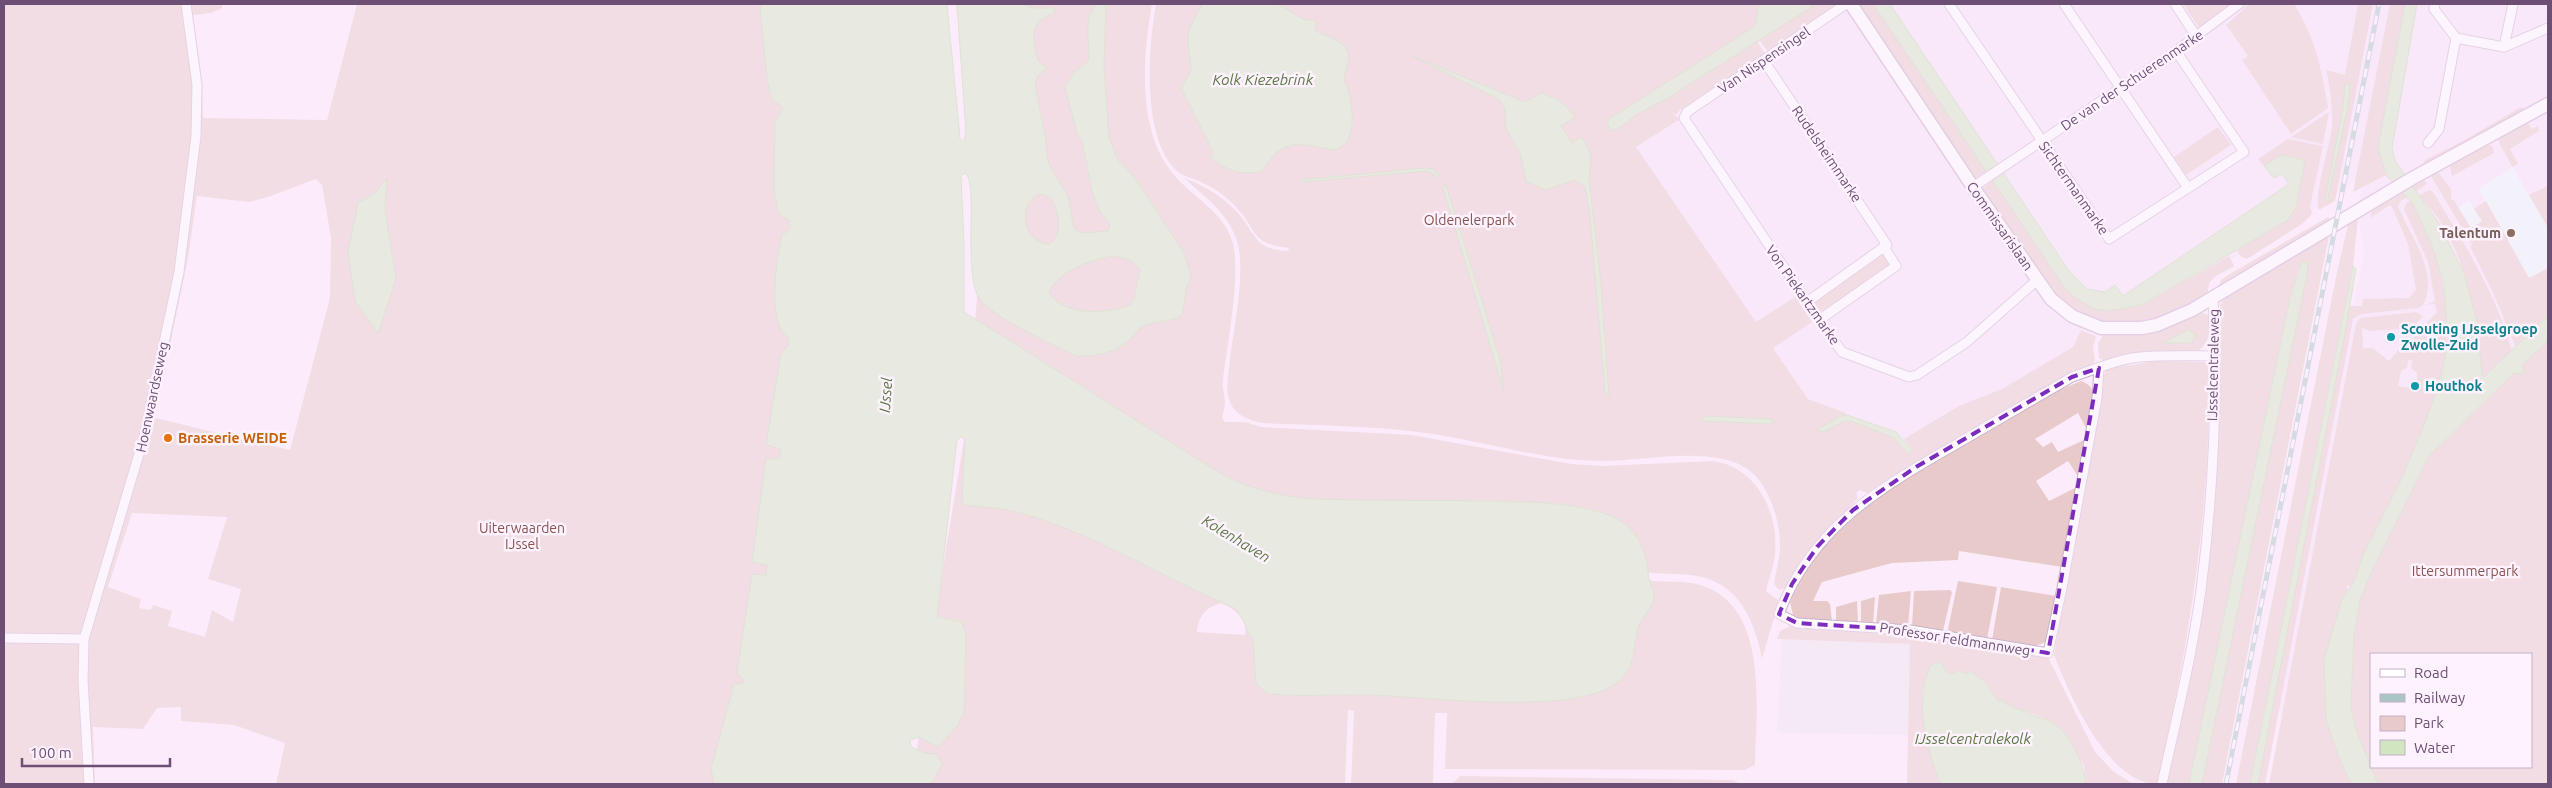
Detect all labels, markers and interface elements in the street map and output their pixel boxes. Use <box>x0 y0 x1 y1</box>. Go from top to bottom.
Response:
street label: Van Nispensingel <box>1715 23 1813 97</box>
street label: De van der Schuerenmarke <box>2058 26 2206 134</box>
water label: Kolk Kiezebrink <box>1213 71 1314 88</box>
street label: Rudelsheimmarke <box>1789 103 1865 205</box>
street label: Sichtermanmarke <box>2036 138 2112 238</box>
street label: Commissarislaan <box>1963 179 2037 273</box>
park label: Oldenelerpark <box>1424 212 1514 228</box>
place label: Talentum <box>2439 225 2501 241</box>
marker: Talentum <box>2505 227 2517 239</box>
street label: Von Piekartzmarke <box>1763 242 1843 348</box>
street label: IJsselcentraleweg <box>2204 309 2222 421</box>
place label: Scouting IJsselgroep Zwolle-Zuid <box>2401 321 2538 353</box>
marker: Scouting IJsselgroep Zwolle-Zuid <box>2385 331 2397 343</box>
street label: Hoenwaardseweg <box>132 340 172 454</box>
water label: IJssel <box>876 376 895 413</box>
place label: Houthok <box>2425 378 2482 394</box>
marker: Houthok <box>2409 380 2421 392</box>
place label: Brasserie WEIDE <box>178 430 287 446</box>
marker: Brasserie WEIDE <box>162 432 174 444</box>
water label: Kolenhaven <box>1199 512 1273 566</box>
park label: Uiterwaarden IJssel <box>479 520 565 552</box>
park label: Ittersummerpark <box>2412 563 2518 579</box>
street label: Professor Feldmannweg <box>1878 619 2032 659</box>
legend <box>2370 653 2532 768</box>
text: Road <box>2414 664 2449 681</box>
text: Railway <box>2414 689 2465 706</box>
text: Park <box>2414 714 2444 731</box>
water label: IJsselcentralekolk <box>1915 730 2032 747</box>
scale bar <box>22 736 170 768</box>
text: Water <box>2414 739 2455 756</box>
text: 100 m <box>30 744 72 761</box>

